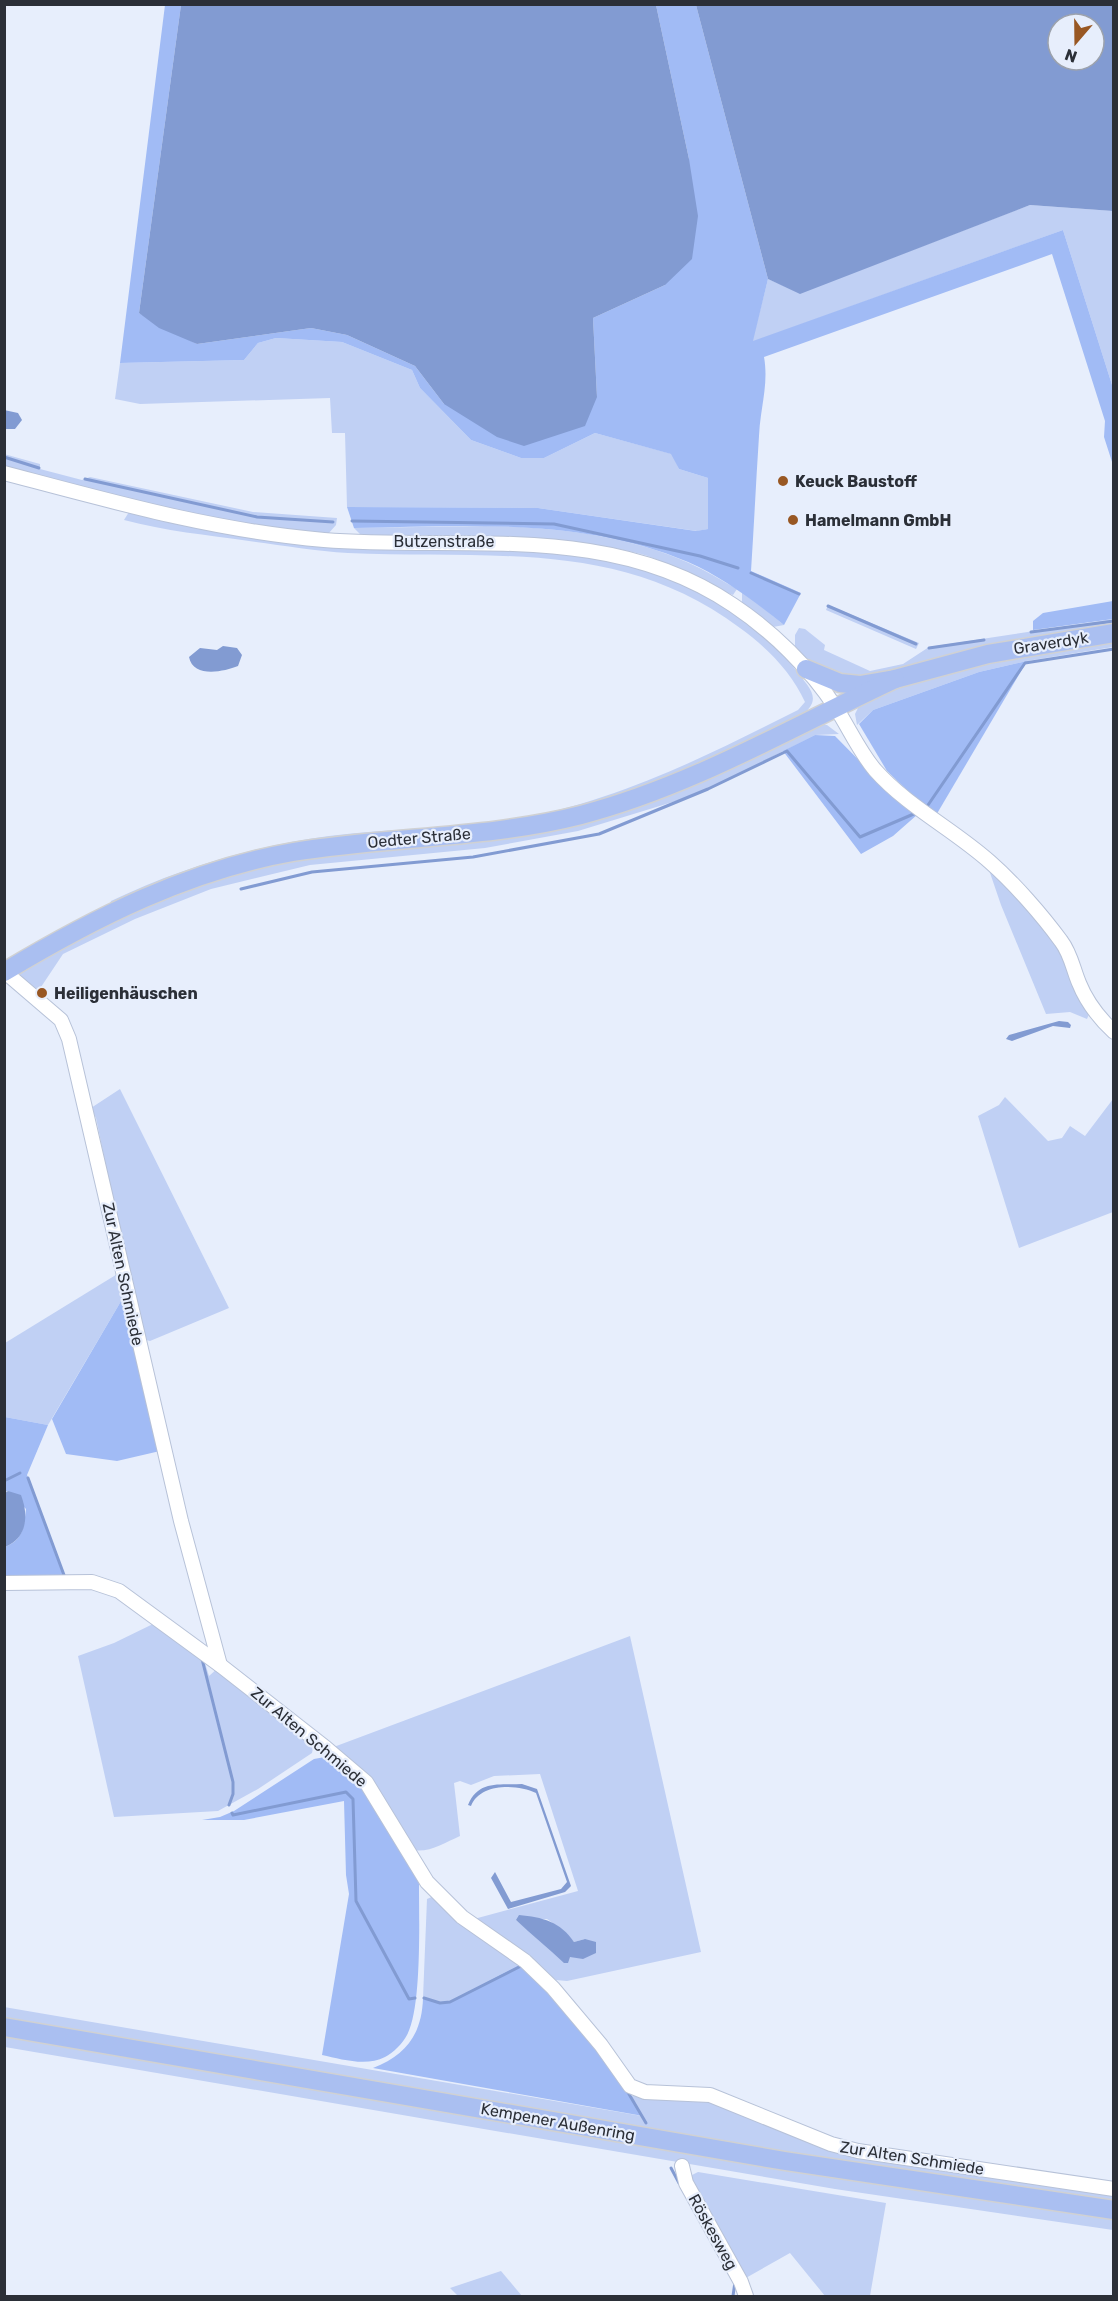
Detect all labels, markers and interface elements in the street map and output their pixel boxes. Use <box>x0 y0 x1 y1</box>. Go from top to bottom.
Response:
north arrow <box>1046 12 1106 72</box>
text: N <box>1062 45 1080 67</box>
place label: Keuck Baustoff <box>795 472 917 491</box>
marker: Keuck Baustoff <box>776 474 790 488</box>
place label: Hamelmann GmbH <box>805 511 951 530</box>
marker: Hamelmann GmbH <box>786 513 800 527</box>
street label: Butzenstraße <box>394 532 494 551</box>
street label: Graverdyk <box>1012 628 1091 658</box>
street label: Oedter Straße <box>367 824 471 852</box>
place label: Heiligenhäuschen <box>54 984 198 1003</box>
marker: Heiligenhäuschen <box>35 986 49 1000</box>
street label: Zur Alten Schmiede <box>99 1201 147 1347</box>
street label: Zur Alten Schmiede <box>247 1683 371 1791</box>
street label: Kempener Außenring <box>479 2099 637 2145</box>
street label: Zur Alten Schmiede <box>839 2137 985 2179</box>
street label: Röskesweg <box>684 2191 742 2273</box>

